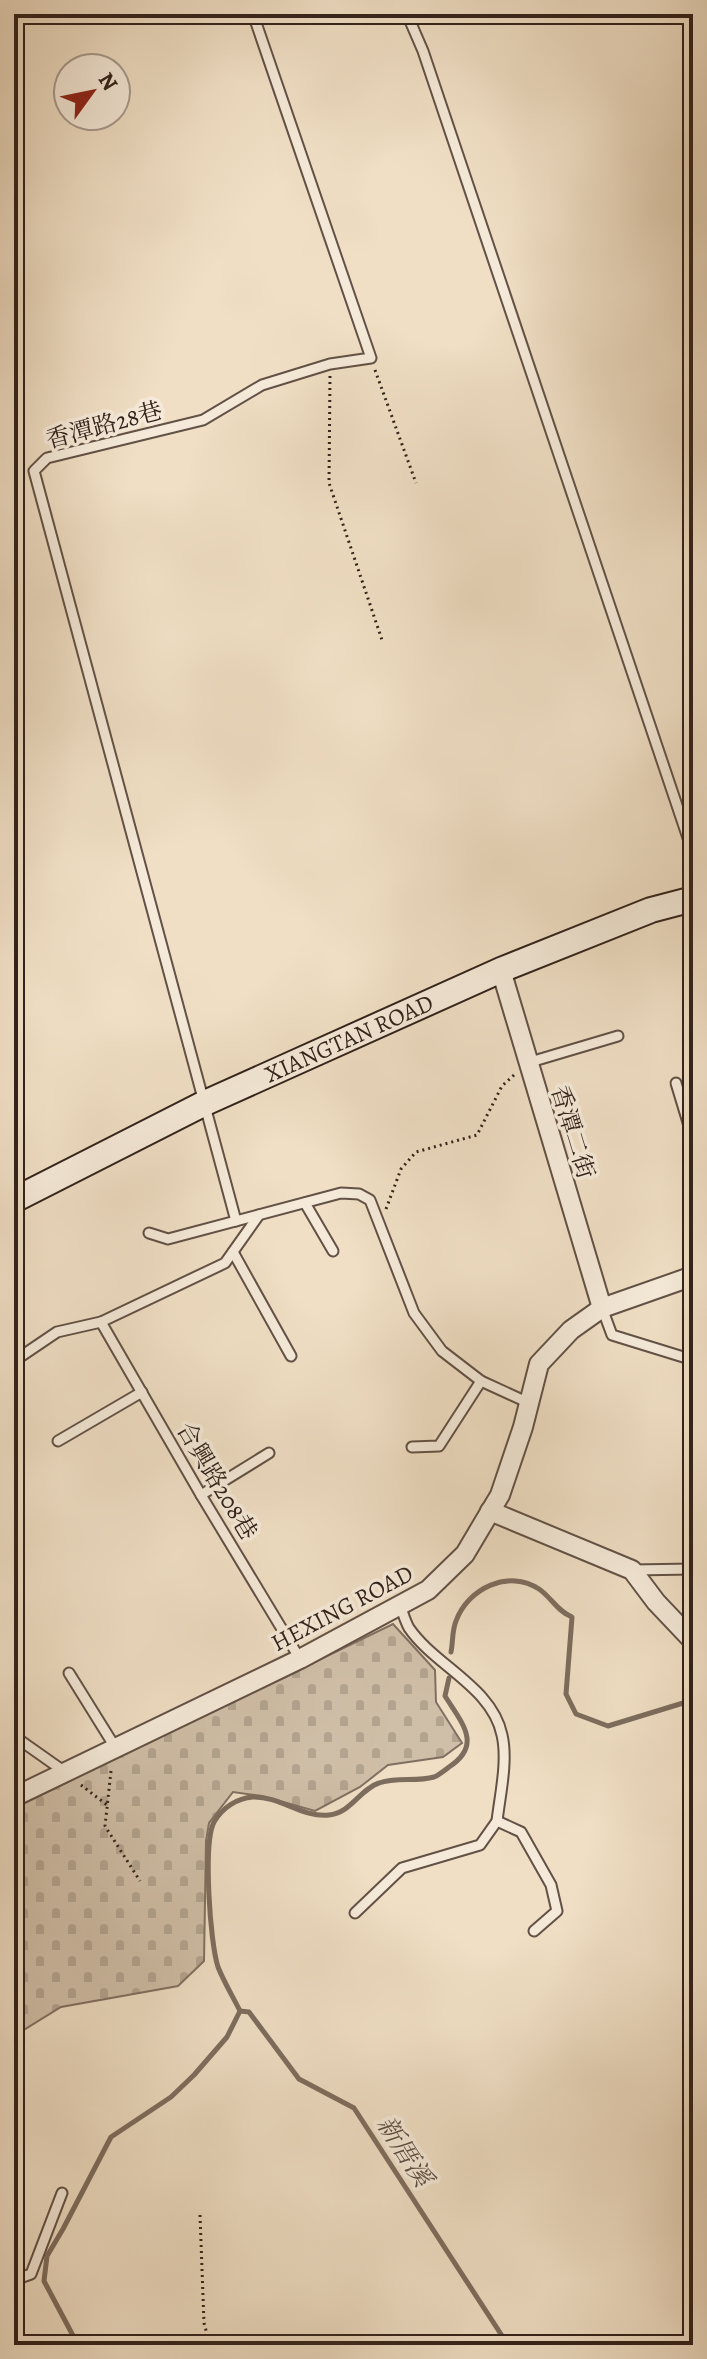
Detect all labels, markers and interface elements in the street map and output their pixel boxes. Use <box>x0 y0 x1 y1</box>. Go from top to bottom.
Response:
north arrow <box>52 52 132 132</box>
text: N <box>91 67 125 97</box>
street label: 香潭路28巷 <box>42 394 166 456</box>
street label: XIANGTAN ROAD <box>259 986 438 1090</box>
street label: 香潭二街 <box>544 1081 602 1183</box>
street label: 合興路208巷 <box>169 1416 265 1546</box>
street label: HEXING ROAD <box>265 1557 419 1659</box>
water label: 新厝溪 <box>369 2109 442 2196</box>

